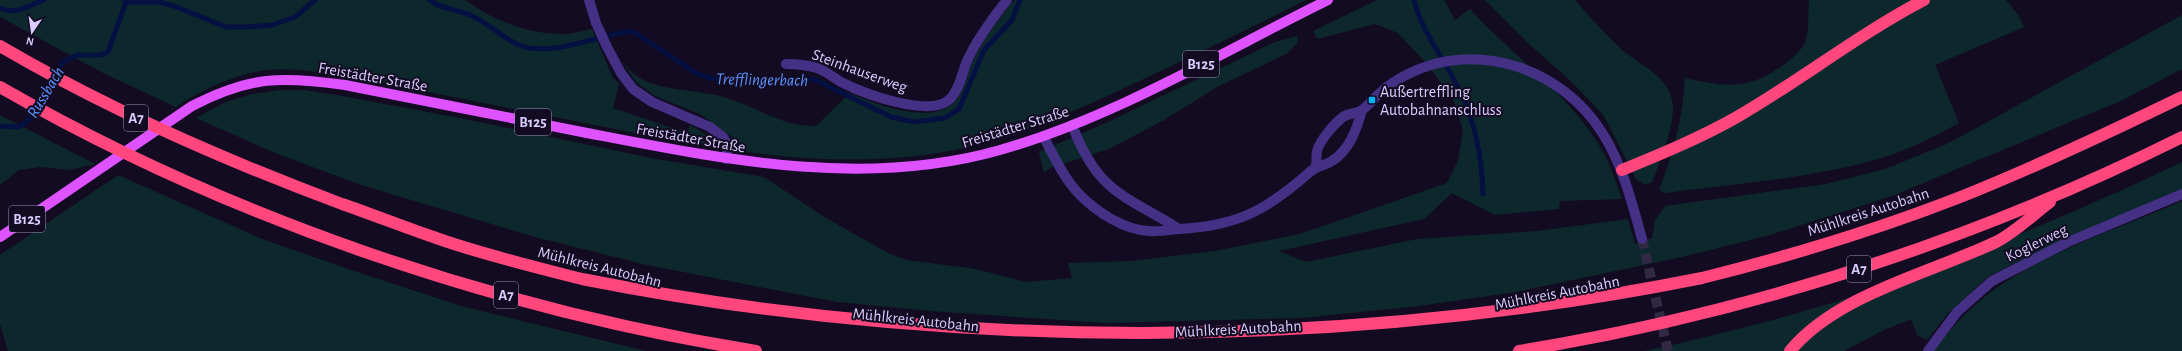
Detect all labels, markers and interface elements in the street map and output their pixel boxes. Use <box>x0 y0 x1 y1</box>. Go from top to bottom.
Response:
north arrow <box>12 12 52 52</box>
text: N <box>25 35 35 47</box>
street label: Steinhauserweg <box>810 46 910 96</box>
road number: B125 <box>1183 51 1219 77</box>
street label: Freistädter Straße <box>317 59 429 94</box>
water label: Russbach <box>24 64 67 121</box>
water label: Trefflingerbach <box>716 70 808 89</box>
place label: Außertreffling Autobahnanschluss <box>1380 84 1502 118</box>
marker: Außertreffling Autobahnanschluss <box>1367 95 1377 105</box>
street label: Freistädter Straße <box>960 103 1071 151</box>
road number: A7 <box>124 105 148 131</box>
road number: B125 <box>515 109 551 135</box>
street label: Freistädter Straße <box>635 120 747 155</box>
street label: Mühlkreis Autobahn <box>1806 185 1931 239</box>
road number: B125 <box>9 206 45 232</box>
street label: Koglerweg <box>2003 221 2070 265</box>
street label: Mühlkreis Autobahn <box>536 244 663 290</box>
road number: A7 <box>1847 256 1871 282</box>
street label: Mühlkreis Autobahn <box>1493 273 1621 313</box>
road number: A7 <box>494 282 518 308</box>
street label: Mühlkreis Autobahn <box>852 305 980 335</box>
street label: Mühlkreis Autobahn <box>1174 318 1302 340</box>

